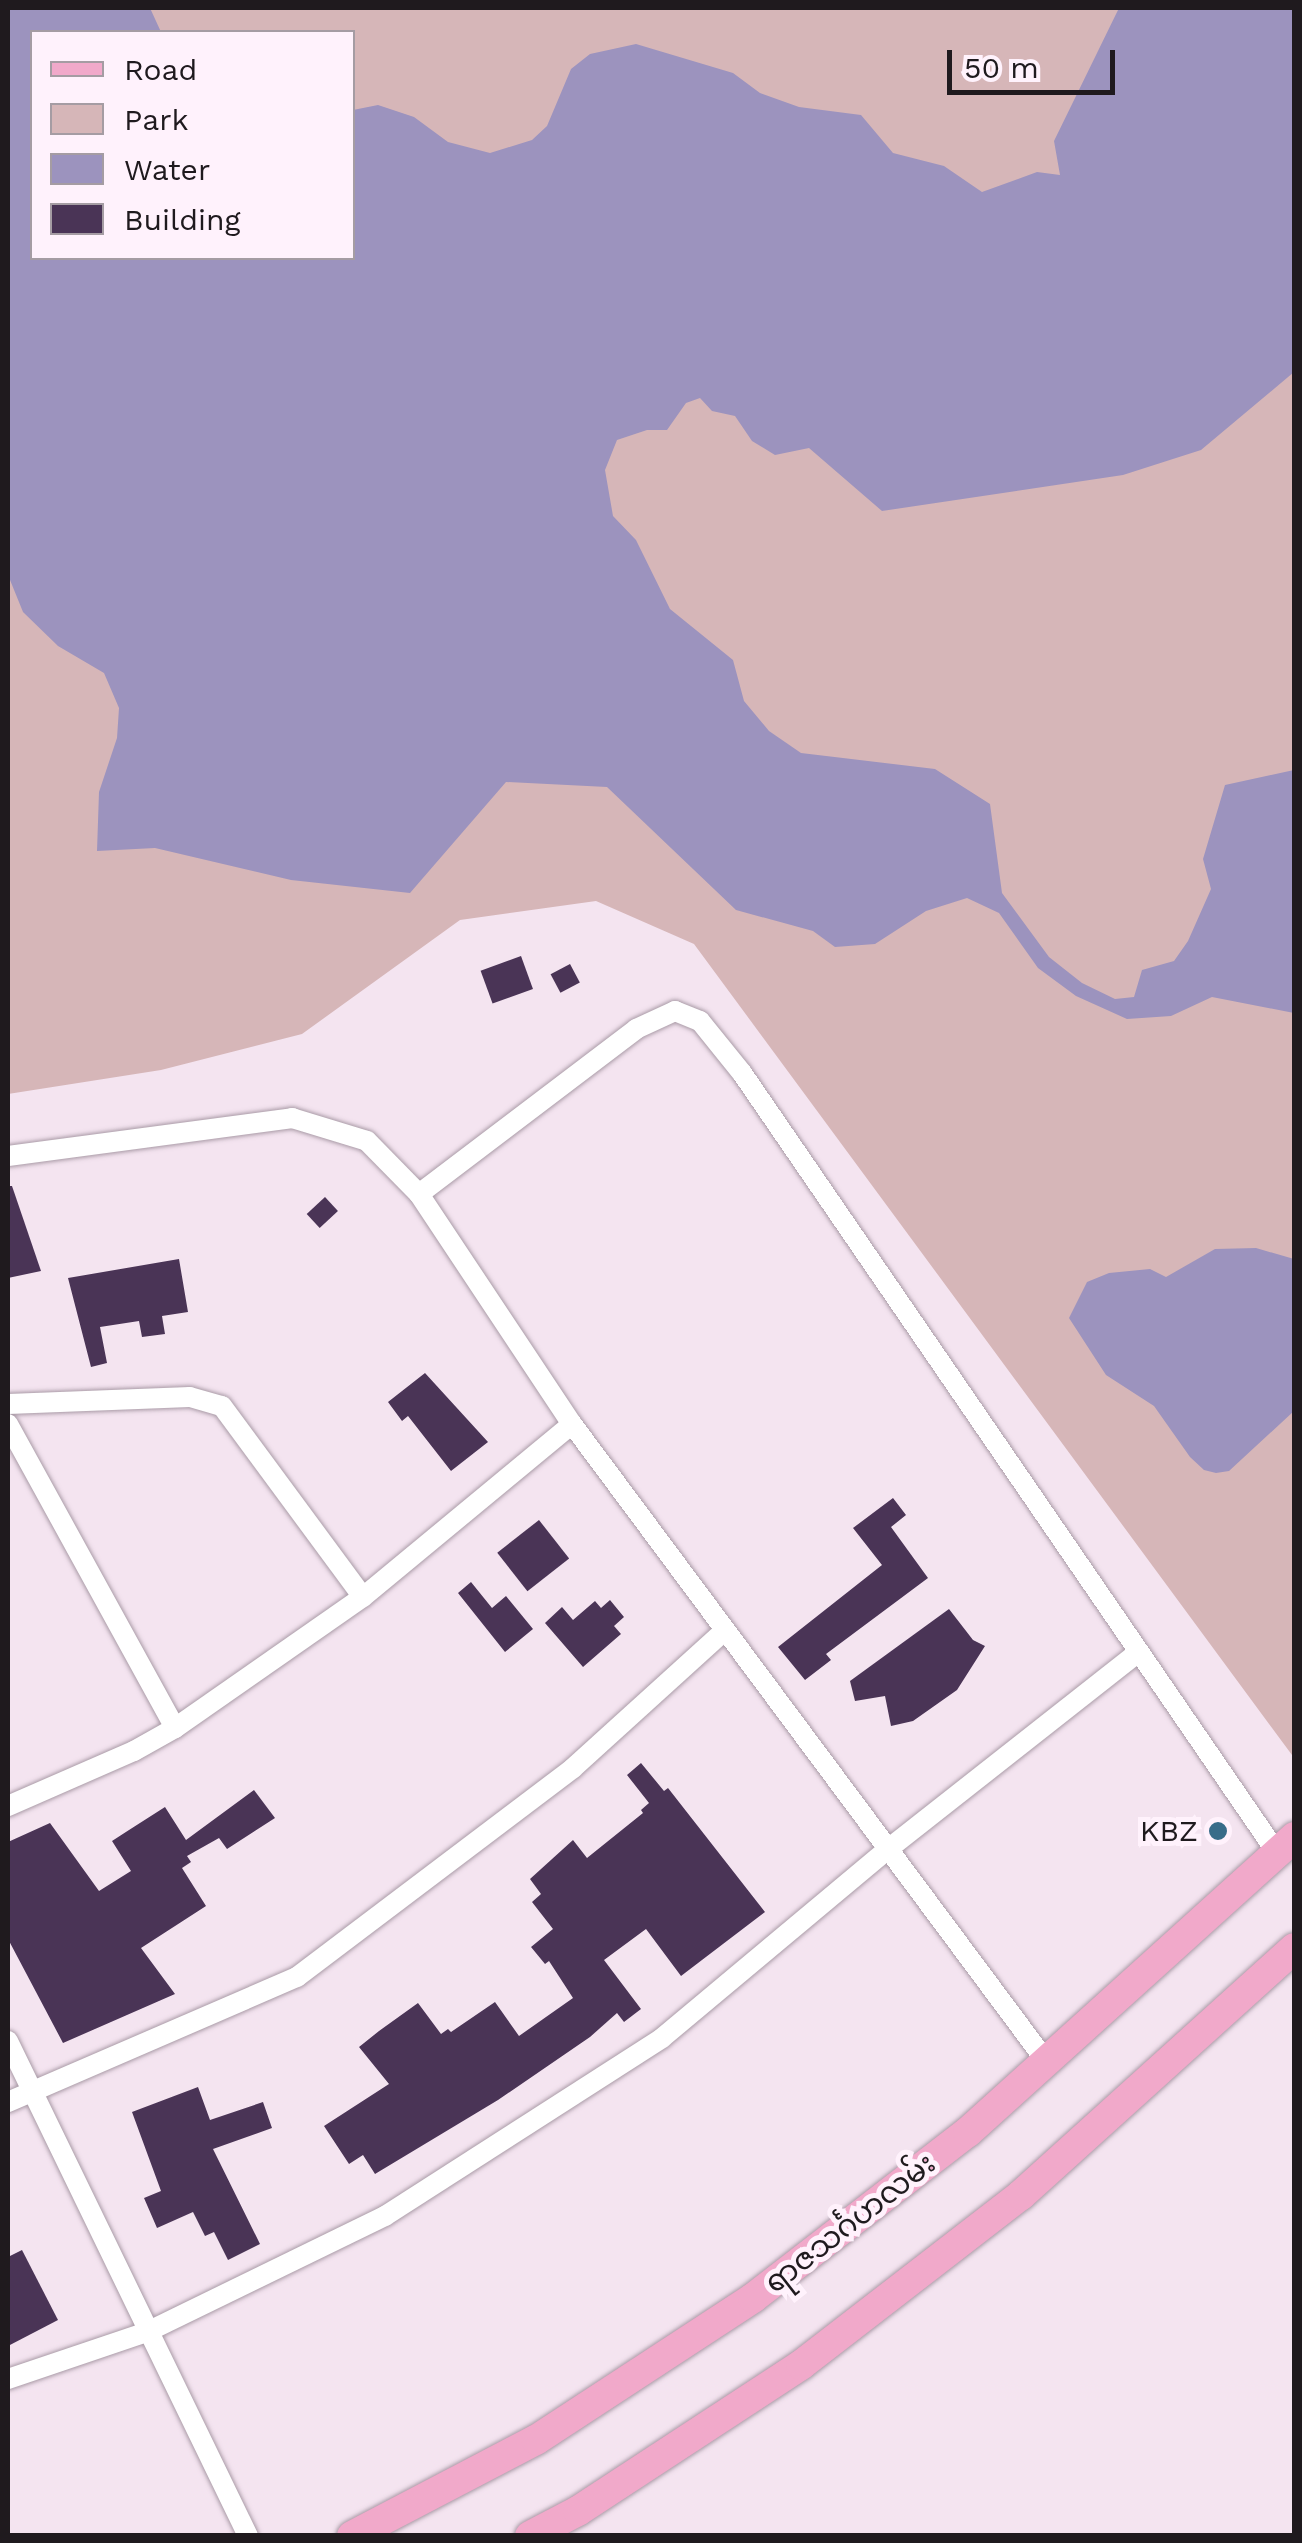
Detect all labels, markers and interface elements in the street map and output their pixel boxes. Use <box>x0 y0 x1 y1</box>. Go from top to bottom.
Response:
legend <box>30 30 355 260</box>
scale bar <box>952 30 1120 92</box>
text: 50 m <box>964 50 1039 85</box>
text: Road <box>124 52 197 87</box>
text: Park <box>124 102 189 137</box>
text: Water <box>124 152 210 187</box>
text: Building <box>124 202 241 237</box>
place label: KBZ <box>1140 1813 1198 1849</box>
marker: KBZ <box>1207 1820 1229 1842</box>
street label: ရာဇသင်္ဂဟလမ်း <box>757 2145 943 2301</box>

